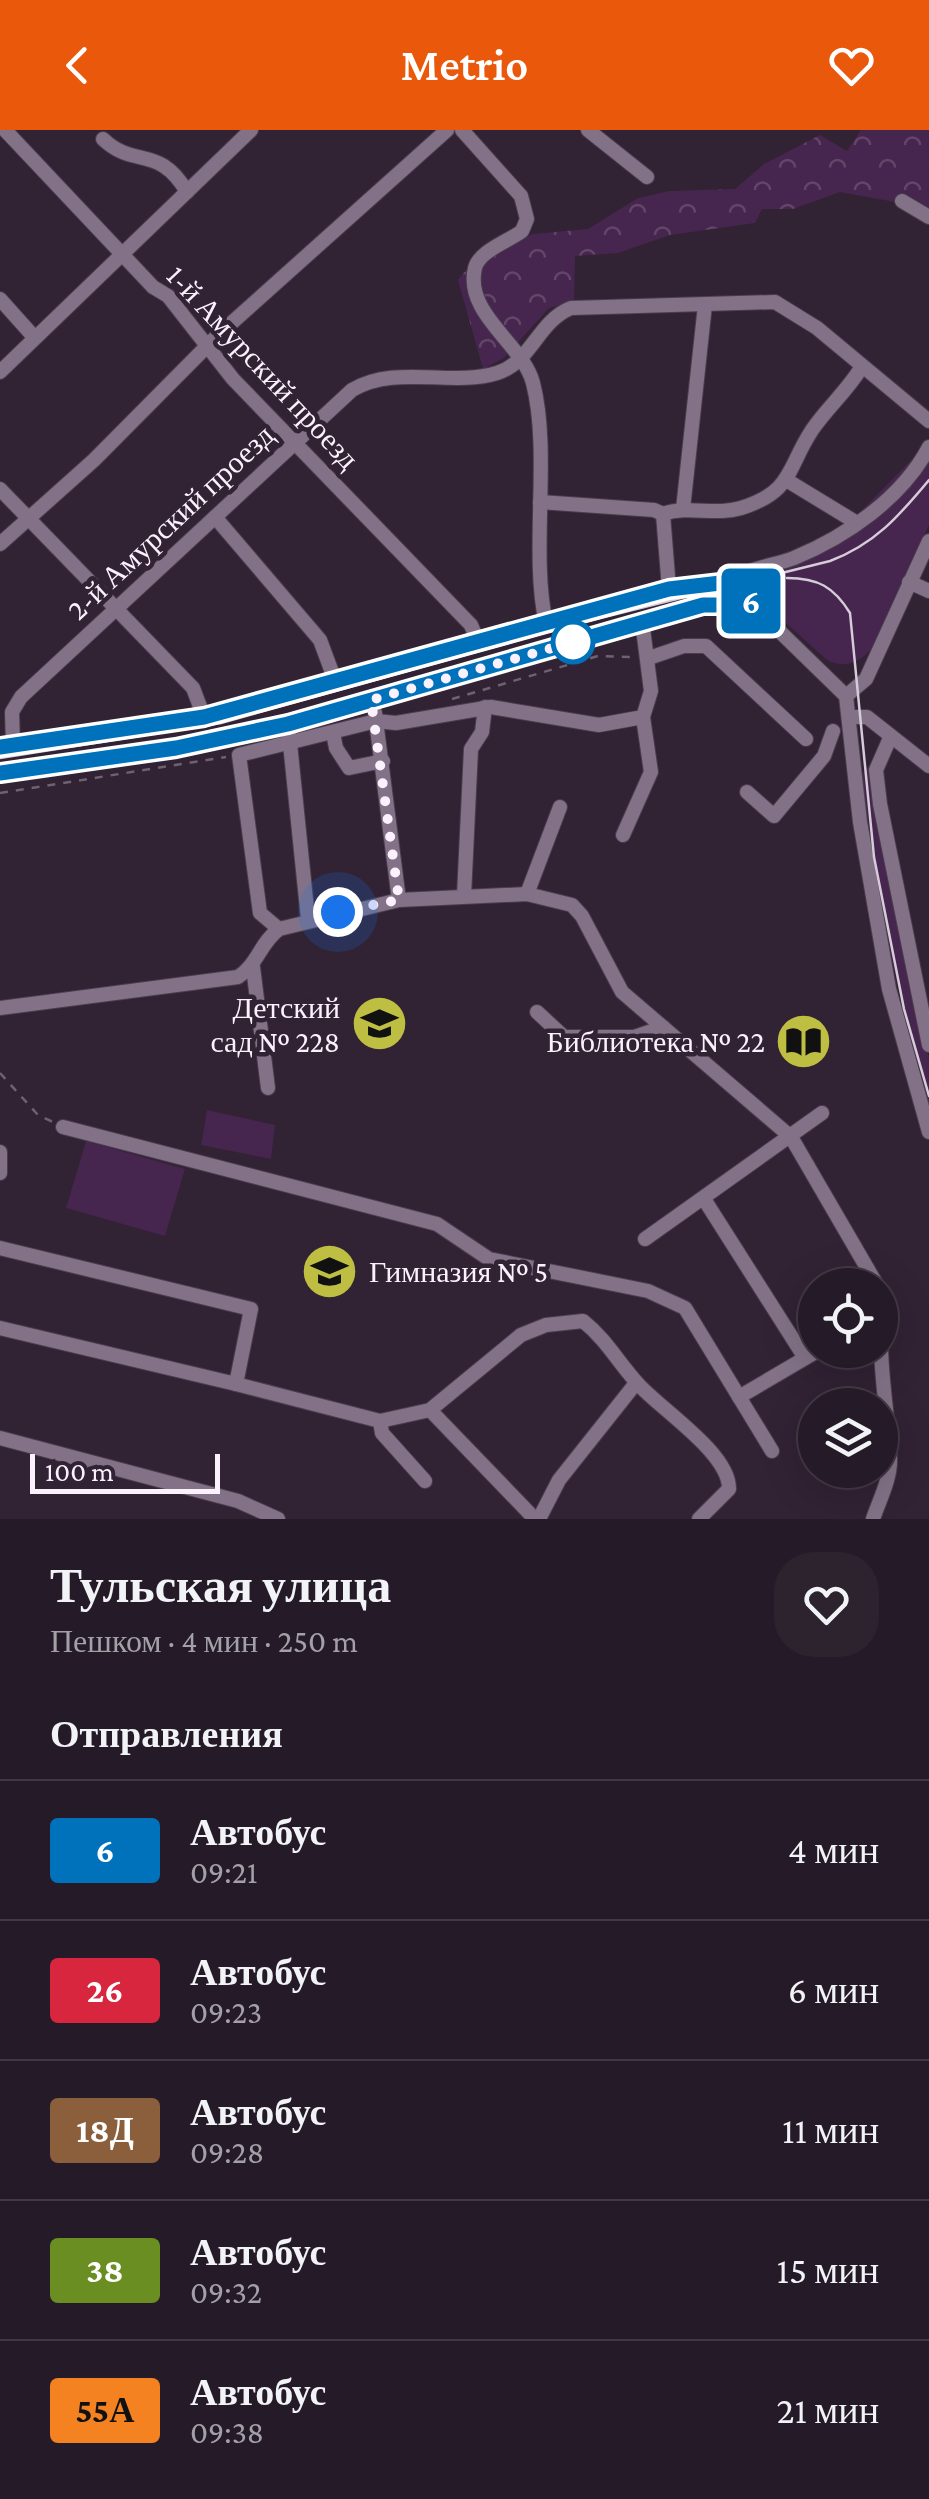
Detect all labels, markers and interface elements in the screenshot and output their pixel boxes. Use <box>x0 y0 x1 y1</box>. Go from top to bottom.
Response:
icon: back <box>50 38 105 93</box>
icon: heart <box>824 38 879 93</box>
text: Metrio <box>401 40 528 90</box>
street label: 1-й Амурский проезд <box>160 259 366 475</box>
street label: 2-й Амурский проезд <box>60 418 280 626</box>
line badge: 6 <box>718 568 784 634</box>
text: 6 <box>741 582 761 621</box>
unlabelled marker <box>552 621 594 663</box>
your location <box>313 887 363 937</box>
place label: Детский сад № 228 <box>210 991 340 1058</box>
school or university icon: Детский сад № 228 <box>349 994 409 1054</box>
library icon: Библиотека № 22 <box>774 1011 834 1071</box>
place label: Библиотека № 22 <box>547 1025 765 1058</box>
school or university icon: Гимназия № 5 <box>300 1241 360 1301</box>
place label: Гимназия № 5 <box>369 1255 548 1288</box>
map controls <box>798 1268 898 1488</box>
button: locate <box>798 1268 898 1368</box>
button: layers <box>798 1388 898 1488</box>
scale bar <box>30 1449 220 1494</box>
text: 100 m <box>45 1456 114 1487</box>
button: heart <box>774 1552 879 1657</box>
text: Тульская улица <box>50 1559 391 1612</box>
text: Пешком · 4 мин · 250 m <box>50 1623 358 1659</box>
text: Отправления <box>50 1713 283 1755</box>
text: Автобус <box>190 1811 326 1853</box>
text: 4 мин <box>788 1829 879 1871</box>
text: 6 <box>95 1831 115 1870</box>
text: 09:21 <box>190 1854 258 1890</box>
text: Автобус <box>190 1951 326 1993</box>
text: 6 мин <box>788 1969 879 2011</box>
text: 26 <box>87 1971 123 2010</box>
text: 09:23 <box>190 1994 262 2030</box>
text: Автобус <box>190 2091 326 2133</box>
text: 11 мин <box>782 2109 879 2151</box>
text: 18Д <box>76 2111 134 2150</box>
text: 09:28 <box>190 2134 264 2170</box>
text: Автобус <box>190 2231 326 2273</box>
text: 15 мин <box>777 2249 879 2291</box>
text: 38 <box>86 2251 124 2290</box>
text: 09:32 <box>190 2274 262 2310</box>
text: Автобус <box>190 2371 326 2413</box>
text: 21 мин <box>776 2389 879 2431</box>
text: 55А <box>75 2391 135 2430</box>
text: 09:38 <box>190 2414 264 2450</box>

